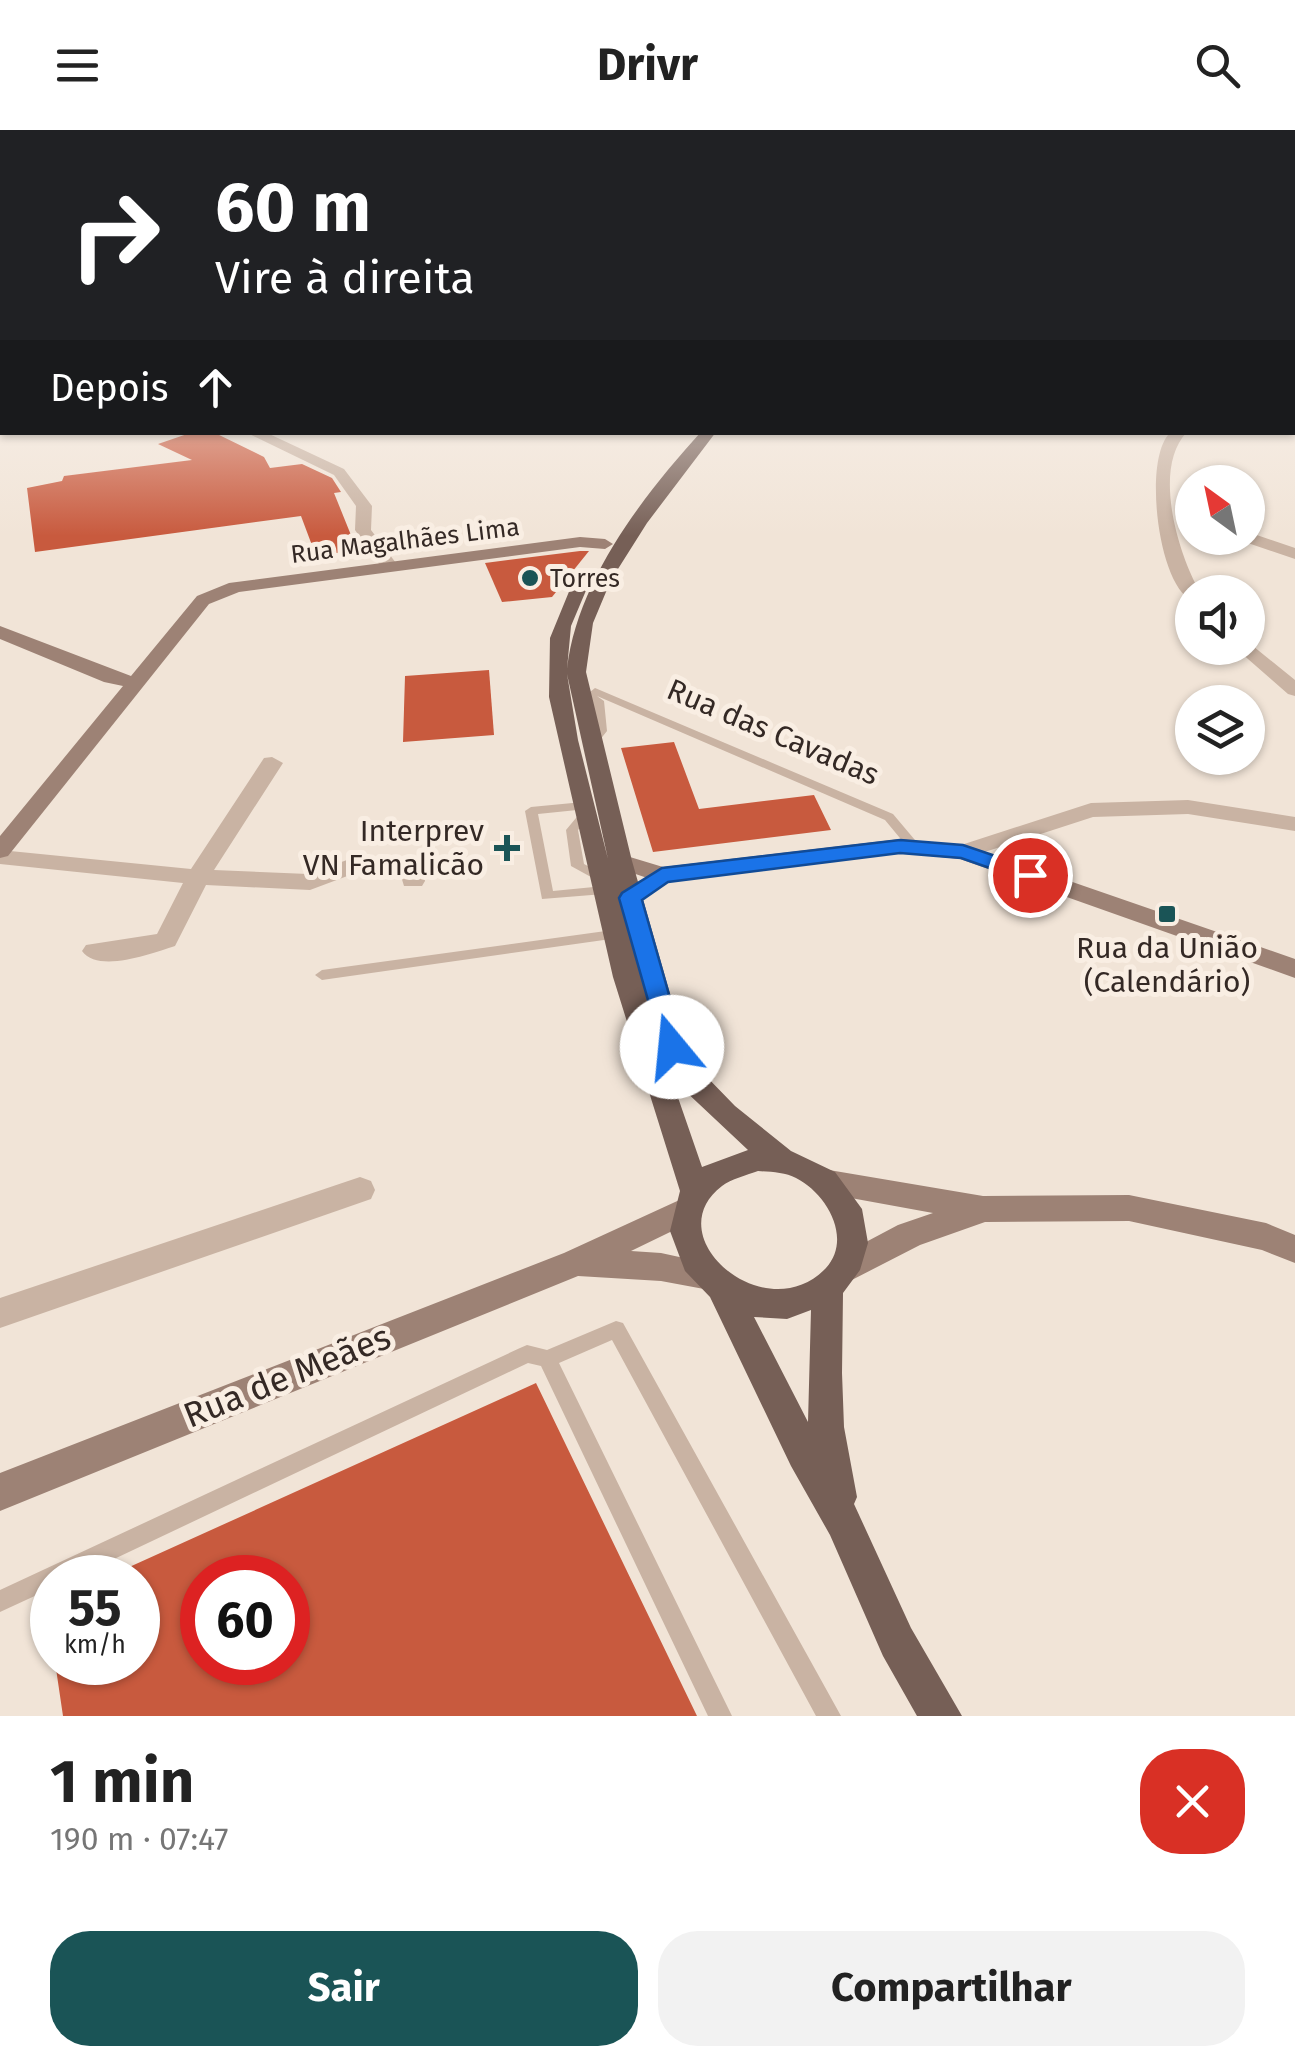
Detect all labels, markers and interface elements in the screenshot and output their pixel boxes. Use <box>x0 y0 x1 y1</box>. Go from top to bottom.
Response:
icon: menu <box>50 38 105 93</box>
text: Drivr <box>597 38 698 92</box>
icon: search <box>1190 38 1245 93</box>
text: 60 m <box>215 166 371 250</box>
icon: right <box>50 170 180 300</box>
text: Vire à direita <box>215 251 475 305</box>
icon: ahead <box>188 360 243 415</box>
text: Depois <box>50 365 168 411</box>
north arrow <box>1175 465 1265 555</box>
map controls <box>1175 465 1265 775</box>
street label: Rua Magalhães Lima <box>289 512 521 570</box>
place label: Torres <box>550 564 620 594</box>
marker: Torres <box>519 567 541 589</box>
button: sound <box>1175 575 1265 665</box>
street label: Rua das Cavadas <box>662 671 884 793</box>
button: layers <box>1175 685 1265 775</box>
place label: Interprev VN Famalicão <box>303 813 484 883</box>
pin <box>988 833 1073 918</box>
marker: Interprev VN Famalicão <box>494 835 520 861</box>
icon: arrive <box>1003 848 1058 903</box>
marker: Rua da União (Calendário) <box>1156 903 1178 925</box>
place label: Rua da União (Calendário) <box>1076 930 1258 1000</box>
position arrow <box>620 995 724 1099</box>
street label: Rua de Meães <box>177 1315 397 1437</box>
speed limit sign: 60 <box>180 1555 310 1685</box>
text: 55 <box>68 1578 122 1638</box>
text: km/h <box>64 1630 126 1660</box>
text: 1 min <box>50 1746 194 1818</box>
button: close <box>1140 1749 1245 1854</box>
text: 190 m · 07:47 <box>50 1820 228 1858</box>
button: Sair <box>50 1931 638 2046</box>
button: Compartilhar <box>658 1931 1245 2046</box>

